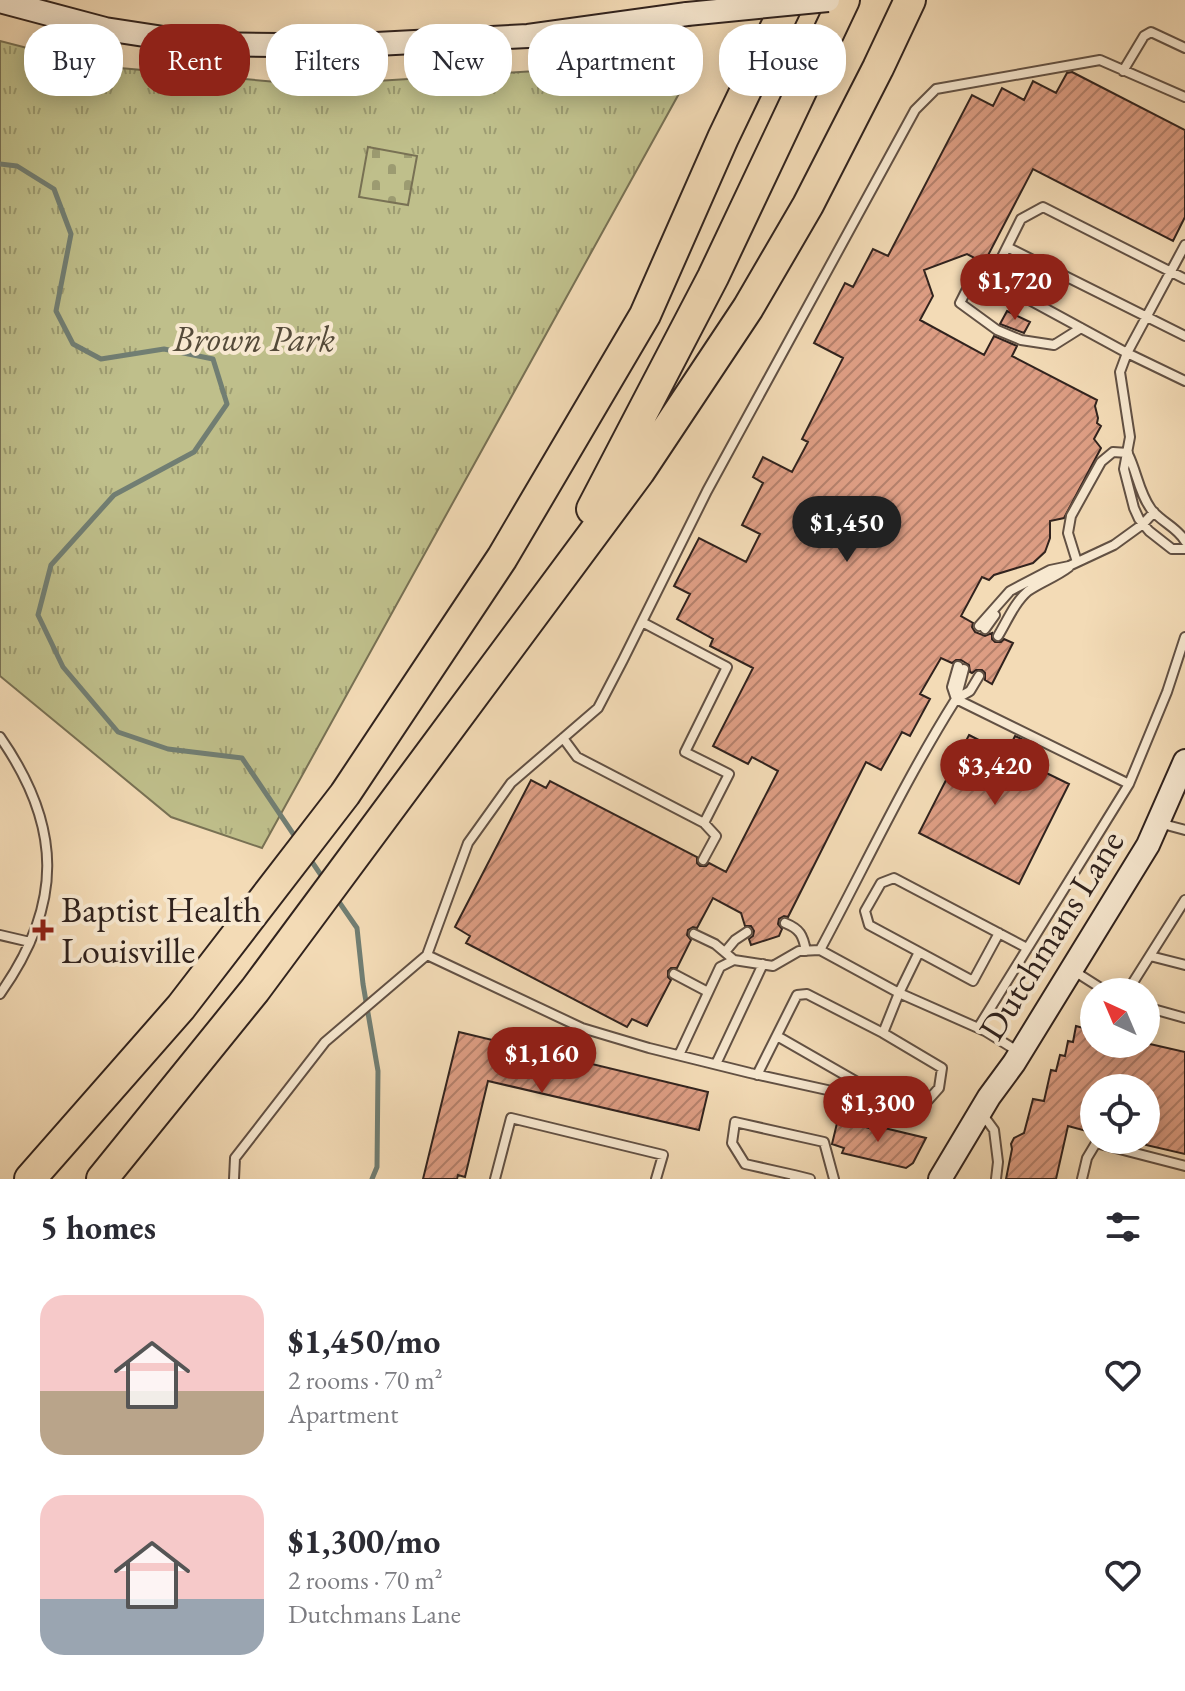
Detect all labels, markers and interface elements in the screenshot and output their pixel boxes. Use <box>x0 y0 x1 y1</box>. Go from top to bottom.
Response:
chip: Buy <box>24 24 123 96</box>
chip: Rent <box>139 24 250 96</box>
chip: Filters <box>266 24 388 96</box>
chip: New <box>404 24 512 96</box>
chip: Apartment <box>528 24 703 96</box>
chip: House <box>719 24 846 96</box>
pin: $1,720 <box>950 254 1080 322</box>
text: $1,720 <box>978 263 1052 297</box>
park label: Brown Park <box>172 315 335 362</box>
pin: $1,450 <box>782 496 912 564</box>
text: $1,450 <box>810 505 884 539</box>
pin: $3,420 <box>930 739 1060 807</box>
text: $3,420 <box>958 748 1032 782</box>
street label: Dutchmans Lane <box>968 821 1134 1049</box>
place label: Baptist Health Louisville <box>61 886 261 974</box>
marker: Baptist Health Louisville <box>32 919 54 941</box>
north arrow <box>1080 978 1160 1058</box>
map controls <box>1080 978 1160 1154</box>
pin: $1,160 <box>477 1027 607 1095</box>
text: $1,160 <box>505 1036 579 1070</box>
button: locate <box>1080 1074 1160 1154</box>
pin: $1,300 <box>813 1076 943 1144</box>
text: $1,300 <box>841 1085 915 1119</box>
text: 5 homes <box>40 1205 156 1249</box>
icon: filters <box>1101 1205 1145 1249</box>
text: $1,450/mo <box>288 1319 440 1363</box>
icon: home <box>104 1327 200 1423</box>
icon: heart <box>1101 1353 1145 1397</box>
text: 2 rooms · 70 m² <box>288 1363 443 1397</box>
text: Apartment <box>288 1397 398 1431</box>
text: $1,300/mo <box>288 1519 440 1563</box>
icon: home <box>104 1527 200 1623</box>
icon: heart <box>1101 1553 1145 1597</box>
text: 2 rooms · 70 m² <box>288 1563 443 1597</box>
text: Dutchmans Lane <box>288 1597 461 1631</box>

